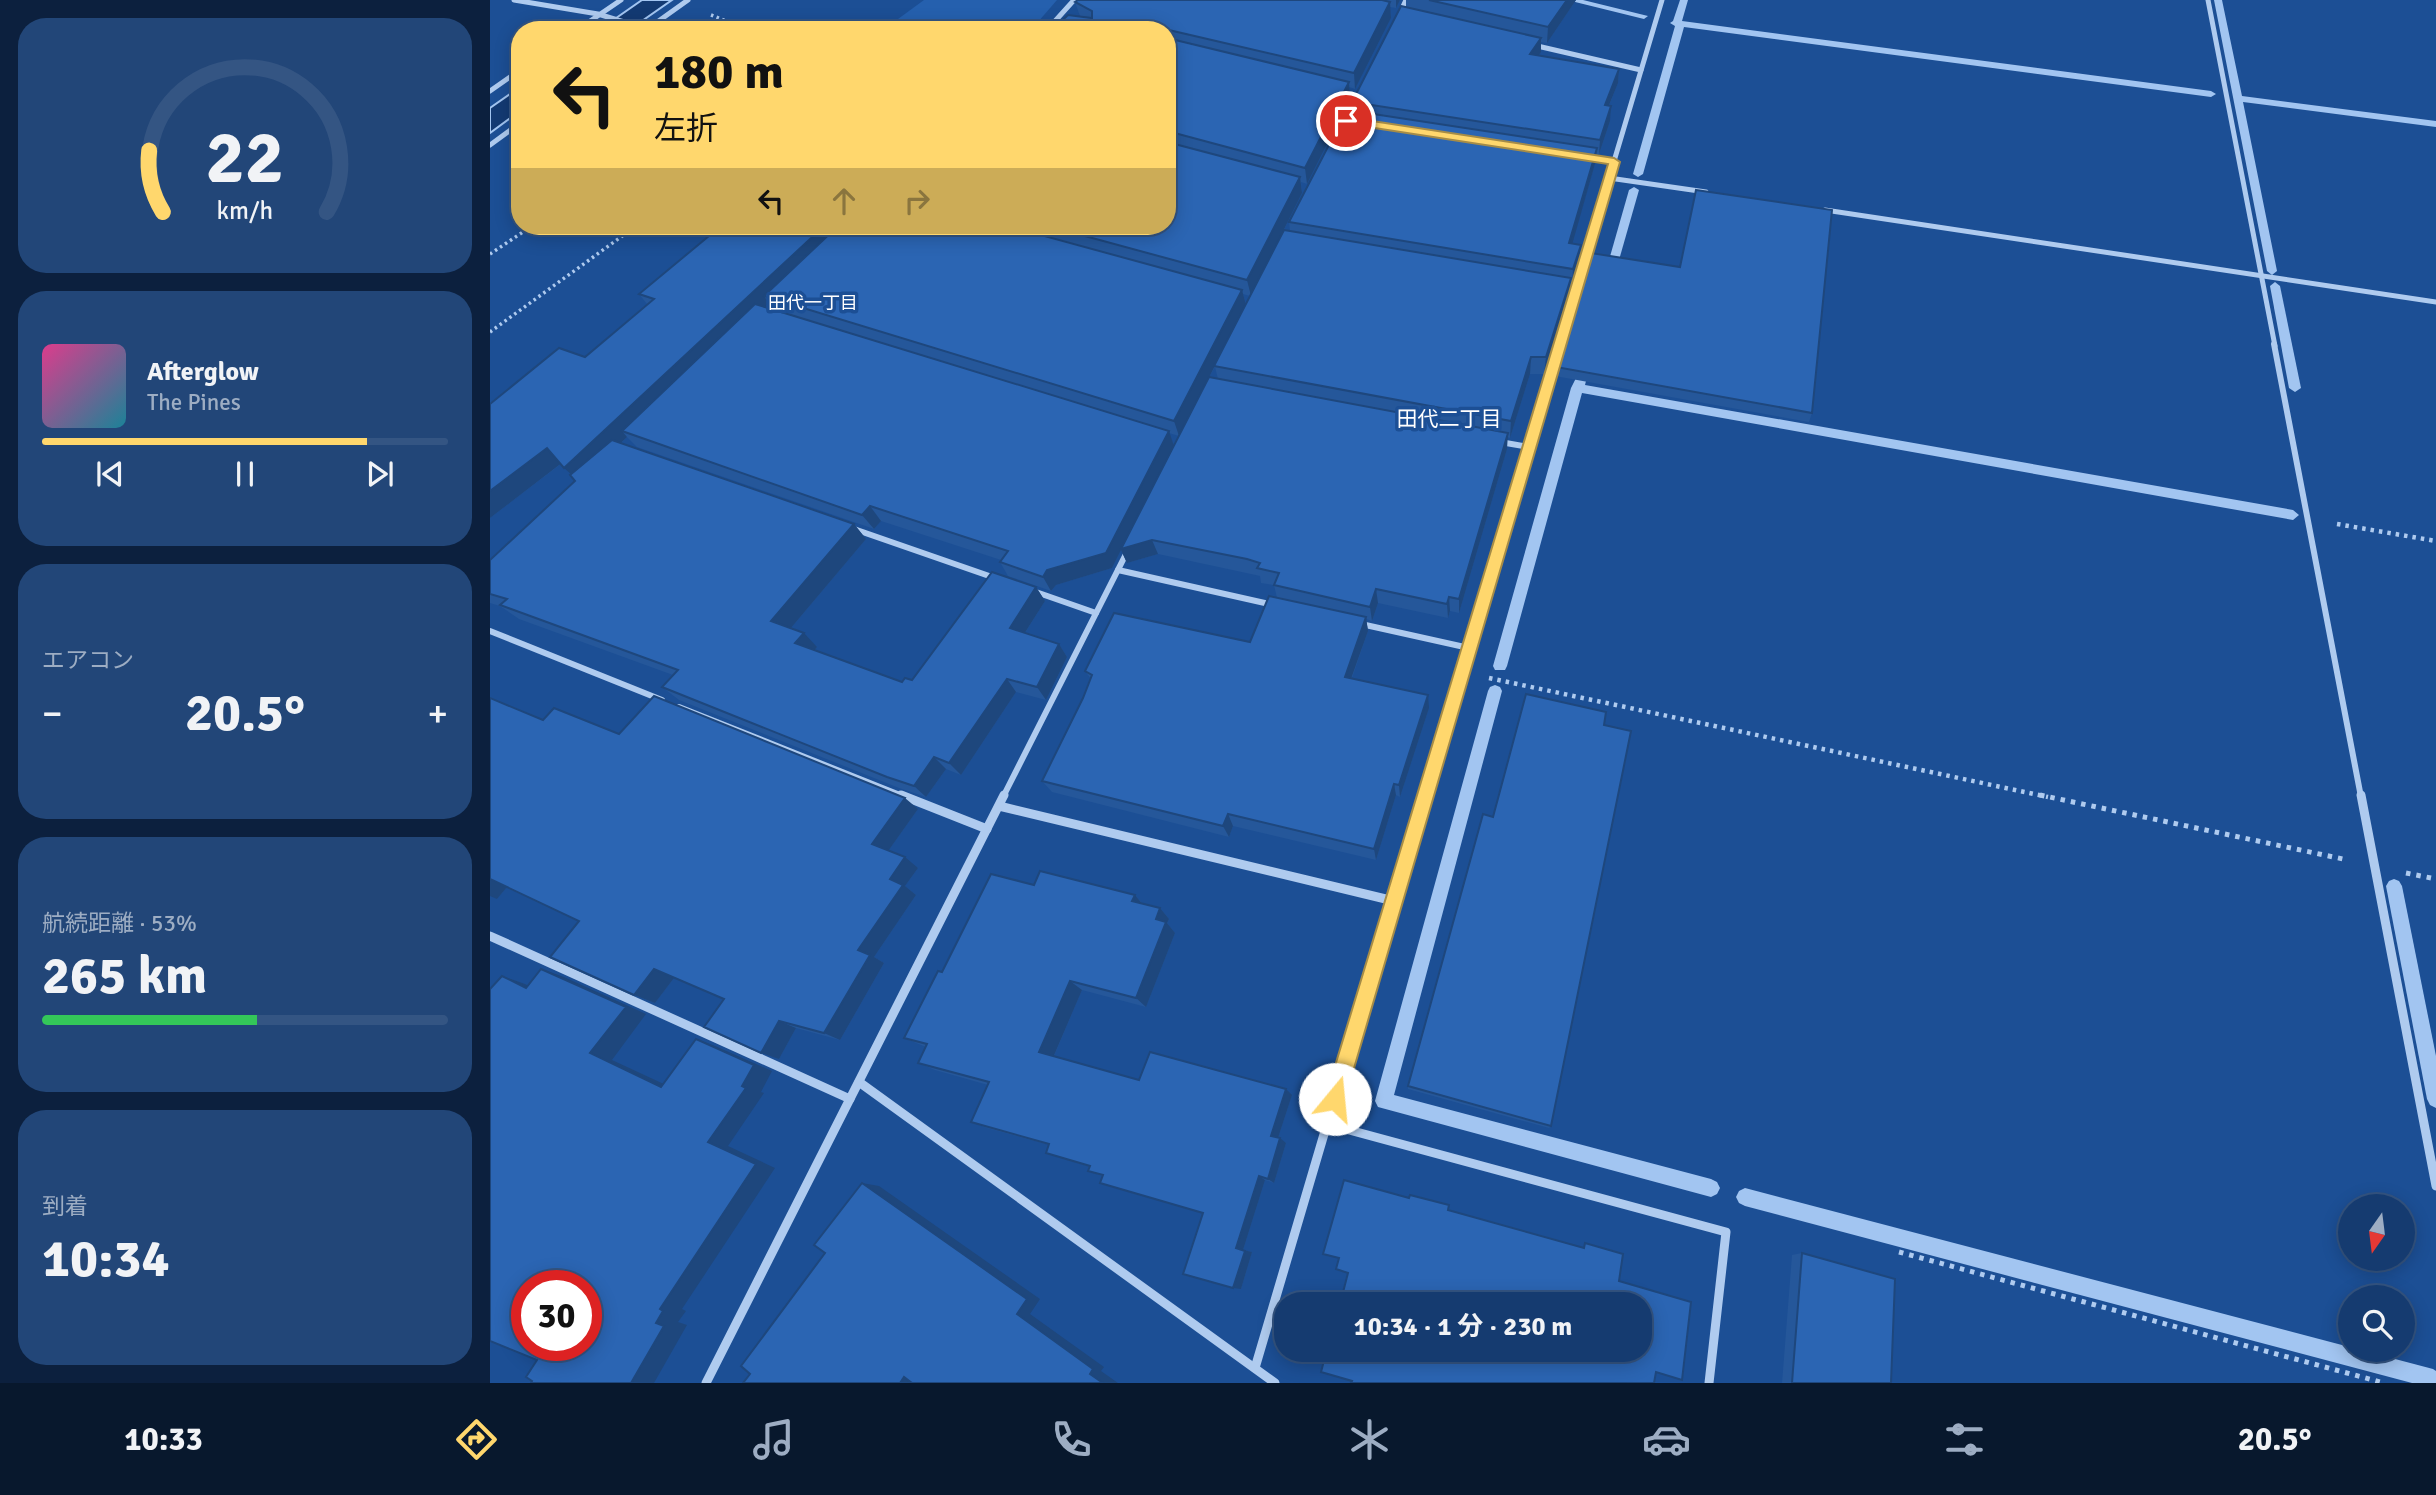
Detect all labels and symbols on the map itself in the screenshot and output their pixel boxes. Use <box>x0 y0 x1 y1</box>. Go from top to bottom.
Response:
pin <box>1316 91 1376 151</box>
district label: 田代一丁目 <box>768 292 858 314</box>
district label: 田代二丁目 <box>1397 406 1502 432</box>
position arrow <box>1298 1062 1372 1136</box>
north arrow <box>2338 1194 2415 1270</box>
speed limit sign: 30 <box>511 1270 602 1361</box>

